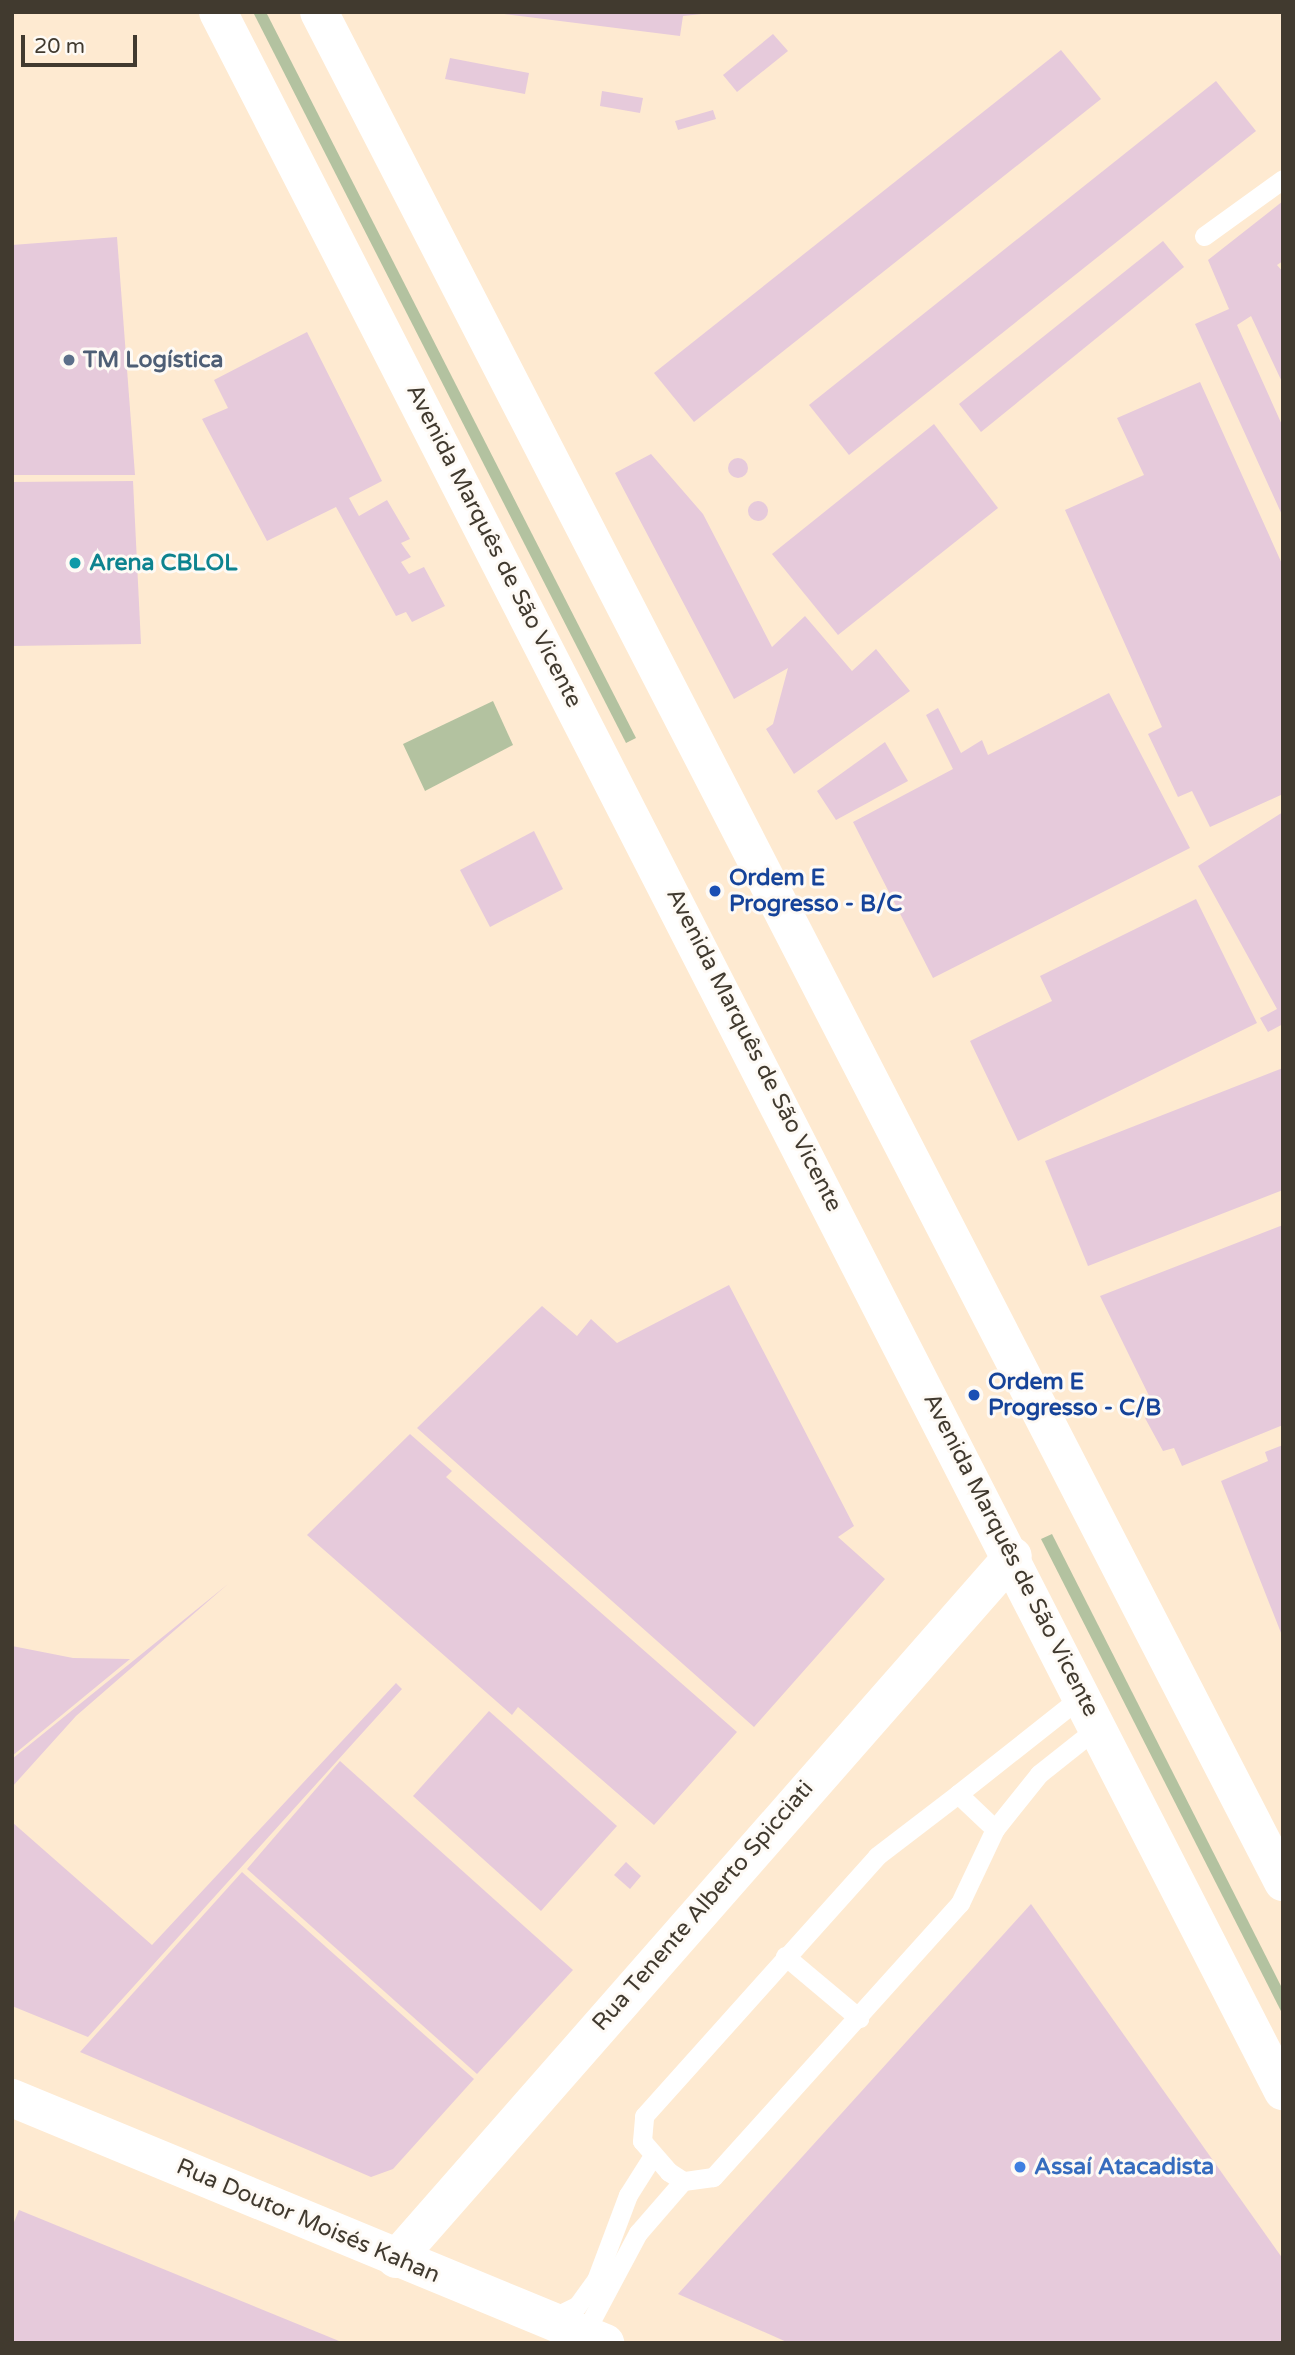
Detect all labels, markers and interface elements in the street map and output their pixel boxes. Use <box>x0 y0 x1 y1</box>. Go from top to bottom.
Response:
scale bar <box>24 21 140 65</box>
text: 20 m <box>34 34 85 59</box>
place label: TM Logística <box>83 346 223 374</box>
marker: TM Logística <box>61 352 77 368</box>
street label: Avenida Marquês de São Vicente <box>400 380 588 712</box>
place label: Arena CBLOL <box>89 549 238 577</box>
marker: Arena CBLOL <box>67 555 83 571</box>
place label: Ordem E Progresso - B/C <box>729 864 902 918</box>
marker: Ordem E Progresso - B/C <box>707 883 723 899</box>
street label: Avenida Marquês de São Vicente <box>660 884 848 1216</box>
place label: Ordem E Progresso - C/B <box>988 1368 1161 1422</box>
marker: Ordem E Progresso - C/B <box>966 1387 982 1403</box>
street label: Avenida Marquês de São Vicente <box>917 1389 1105 1721</box>
street label: Rua Tenente Alberto Spicciati <box>587 1775 819 2037</box>
street label: Rua Doutor Moisés Kahan <box>172 2153 444 2289</box>
place label: Assaí Atacadista <box>1034 2153 1214 2181</box>
marker: Assaí Atacadista <box>1012 2159 1028 2175</box>

